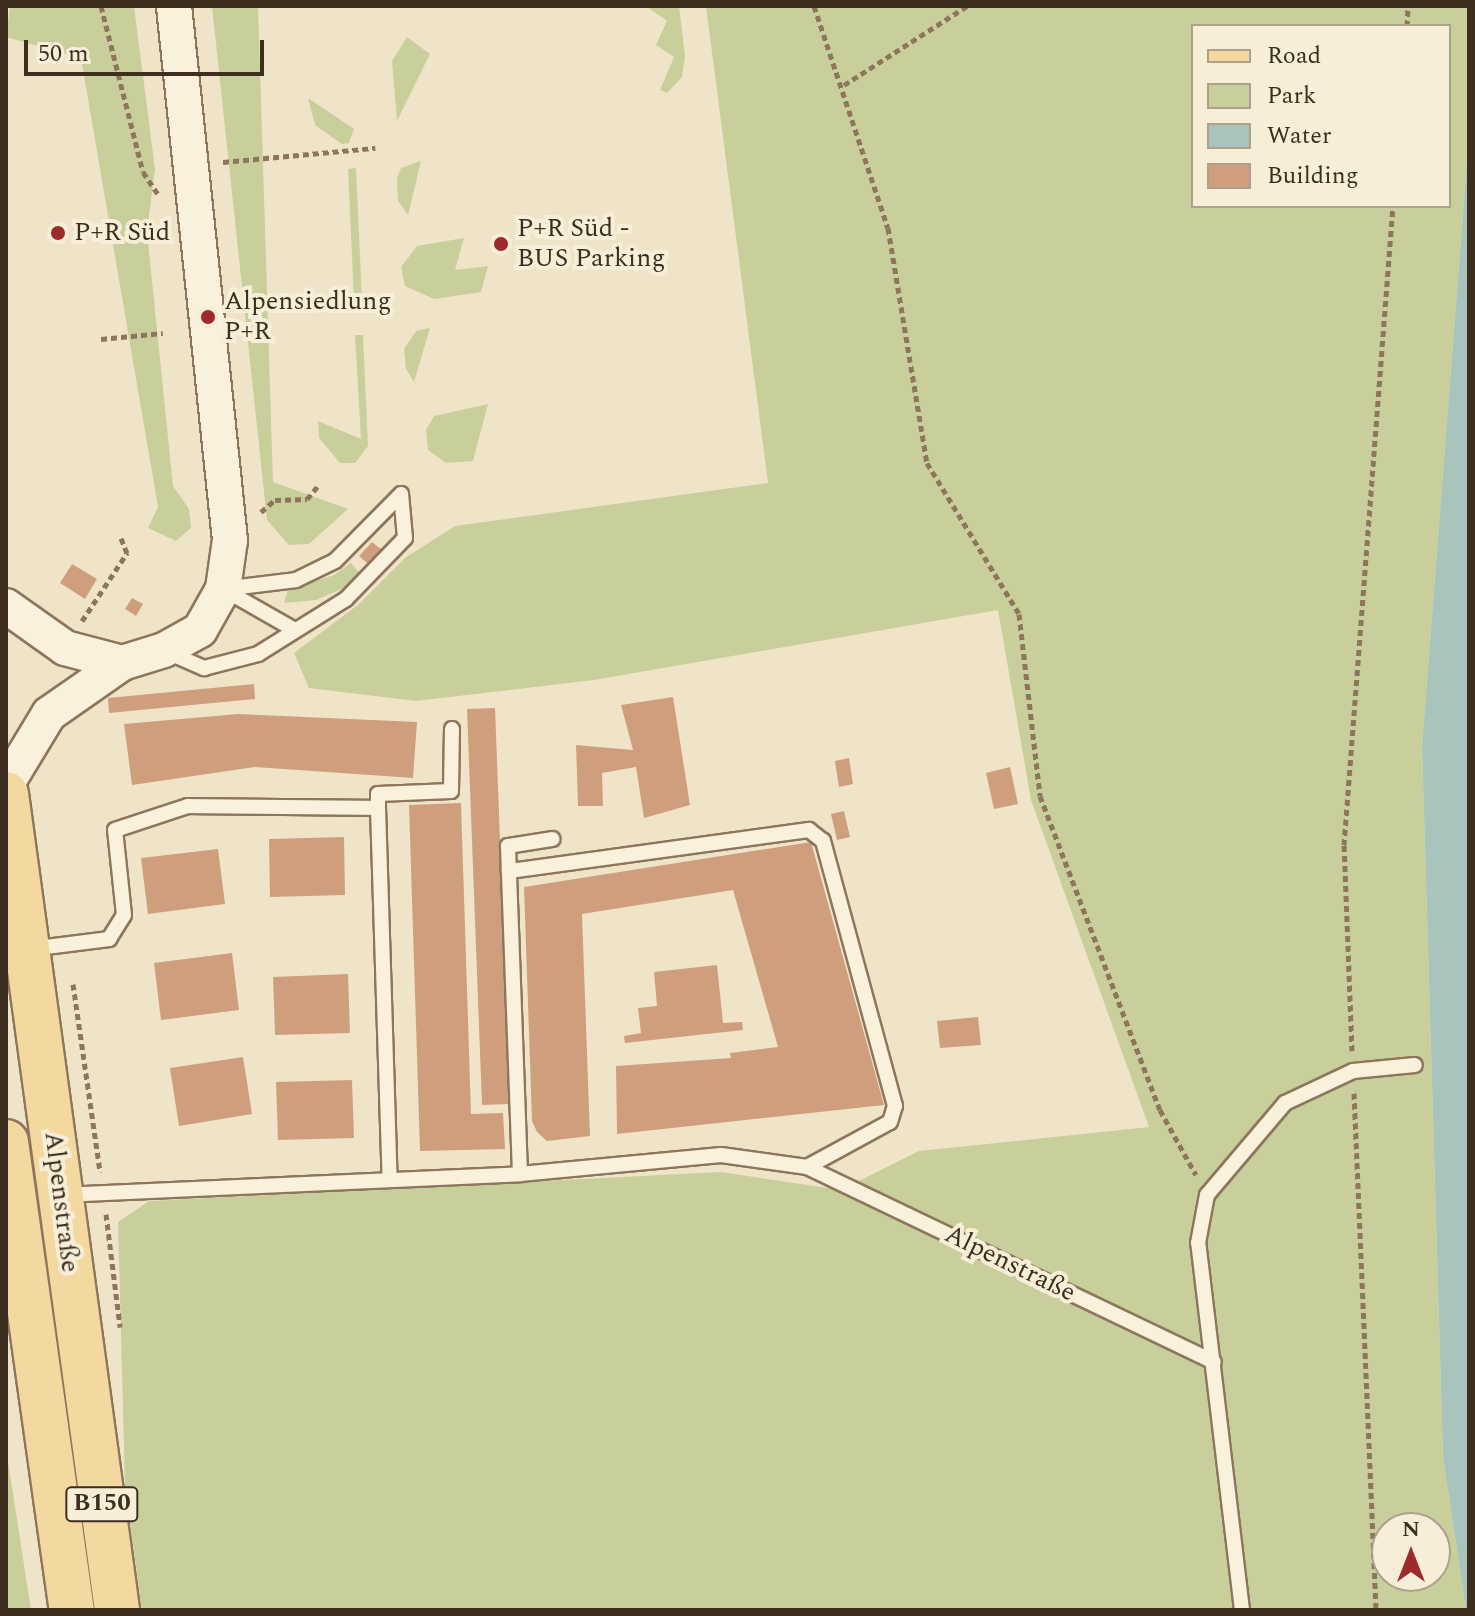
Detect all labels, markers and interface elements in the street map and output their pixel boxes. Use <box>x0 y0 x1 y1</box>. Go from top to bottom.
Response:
scale bar <box>28 24 268 74</box>
legend <box>1191 24 1451 208</box>
text: 50 m <box>38 36 89 72</box>
text: Road <box>1267 38 1321 74</box>
text: Park <box>1267 78 1317 114</box>
text: Water <box>1267 118 1331 154</box>
text: Building <box>1267 158 1359 194</box>
place label: P+R Süd - BUS Parking <box>517 213 665 274</box>
place label: P+R Süd <box>74 217 170 249</box>
marker: P+R Süd <box>49 224 67 242</box>
marker: P+R Süd - BUS Parking <box>492 235 510 253</box>
place label: Alpensiedlung P+R <box>224 286 391 348</box>
marker: Alpensiedlung P+R <box>199 308 217 326</box>
street label: Alpenstraße <box>37 1130 85 1274</box>
street label: Alpenstraße <box>940 1219 1080 1309</box>
road number: B150 <box>64 1484 140 1524</box>
north arrow <box>1371 1512 1451 1592</box>
text: N <box>1402 1513 1420 1546</box>

